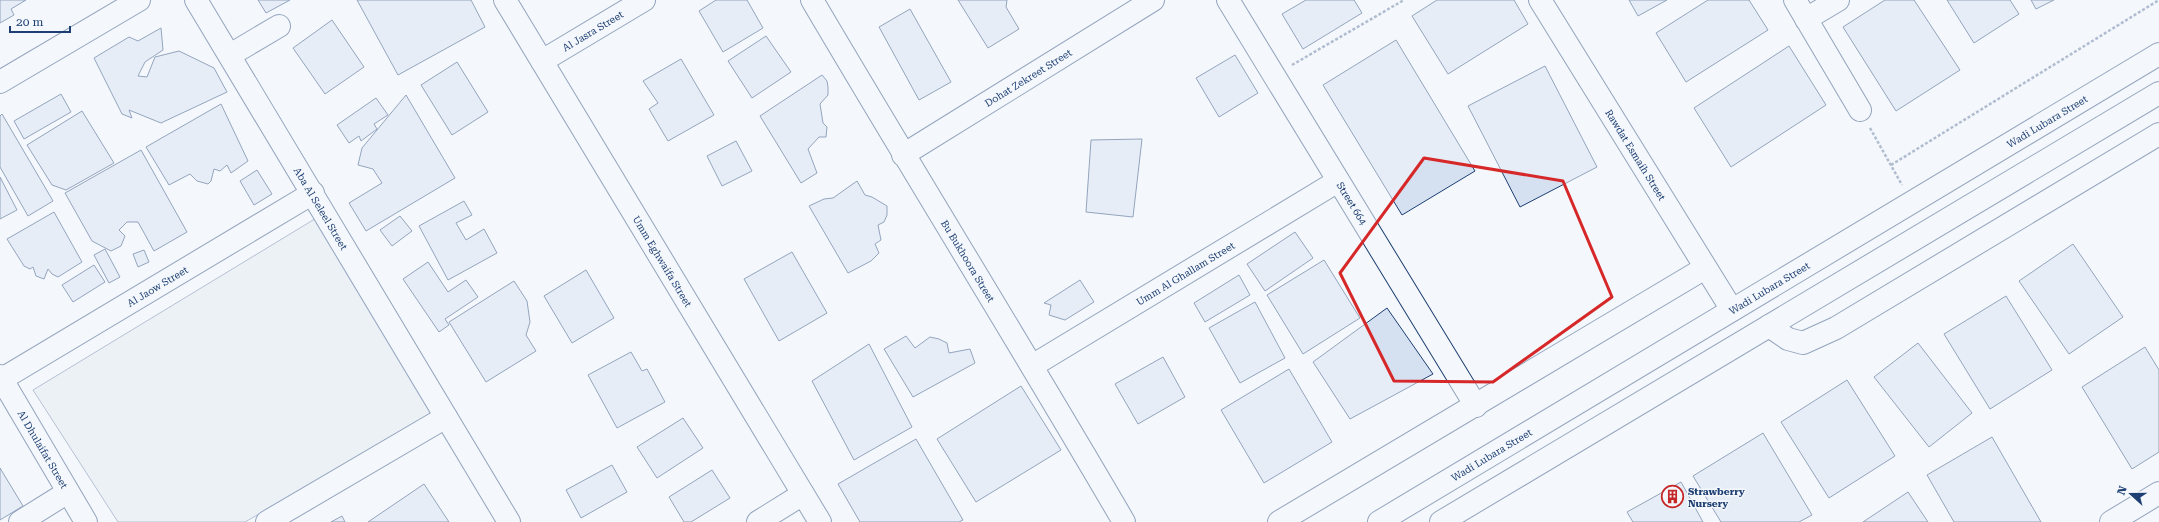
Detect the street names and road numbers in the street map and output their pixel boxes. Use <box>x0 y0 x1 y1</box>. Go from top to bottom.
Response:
street label: Al Jasra Street <box>560 8 625 53</box>
street label: Dohat Zekreet Street <box>983 46 1074 109</box>
street label: Wadi Lubara Street <box>2005 93 2090 150</box>
street label: Rawdat Esmaih Street <box>1604 107 1668 202</box>
street label: Aba Al Seleel Street <box>292 165 350 252</box>
street label: Street 664 <box>1335 180 1369 227</box>
street label: Umm Eghwaifa Street <box>631 214 694 309</box>
street label: Bu Bukhoora Street <box>939 218 997 304</box>
street label: Umm Al Ghallam Street <box>1134 239 1237 307</box>
street label: Wadi Lubara Street <box>1727 259 1812 316</box>
street label: Al Jaow Street <box>125 264 190 309</box>
street label: Al Dhulaifat Street <box>16 408 71 491</box>
street label: Wadi Lubara Street <box>1449 426 1534 483</box>

